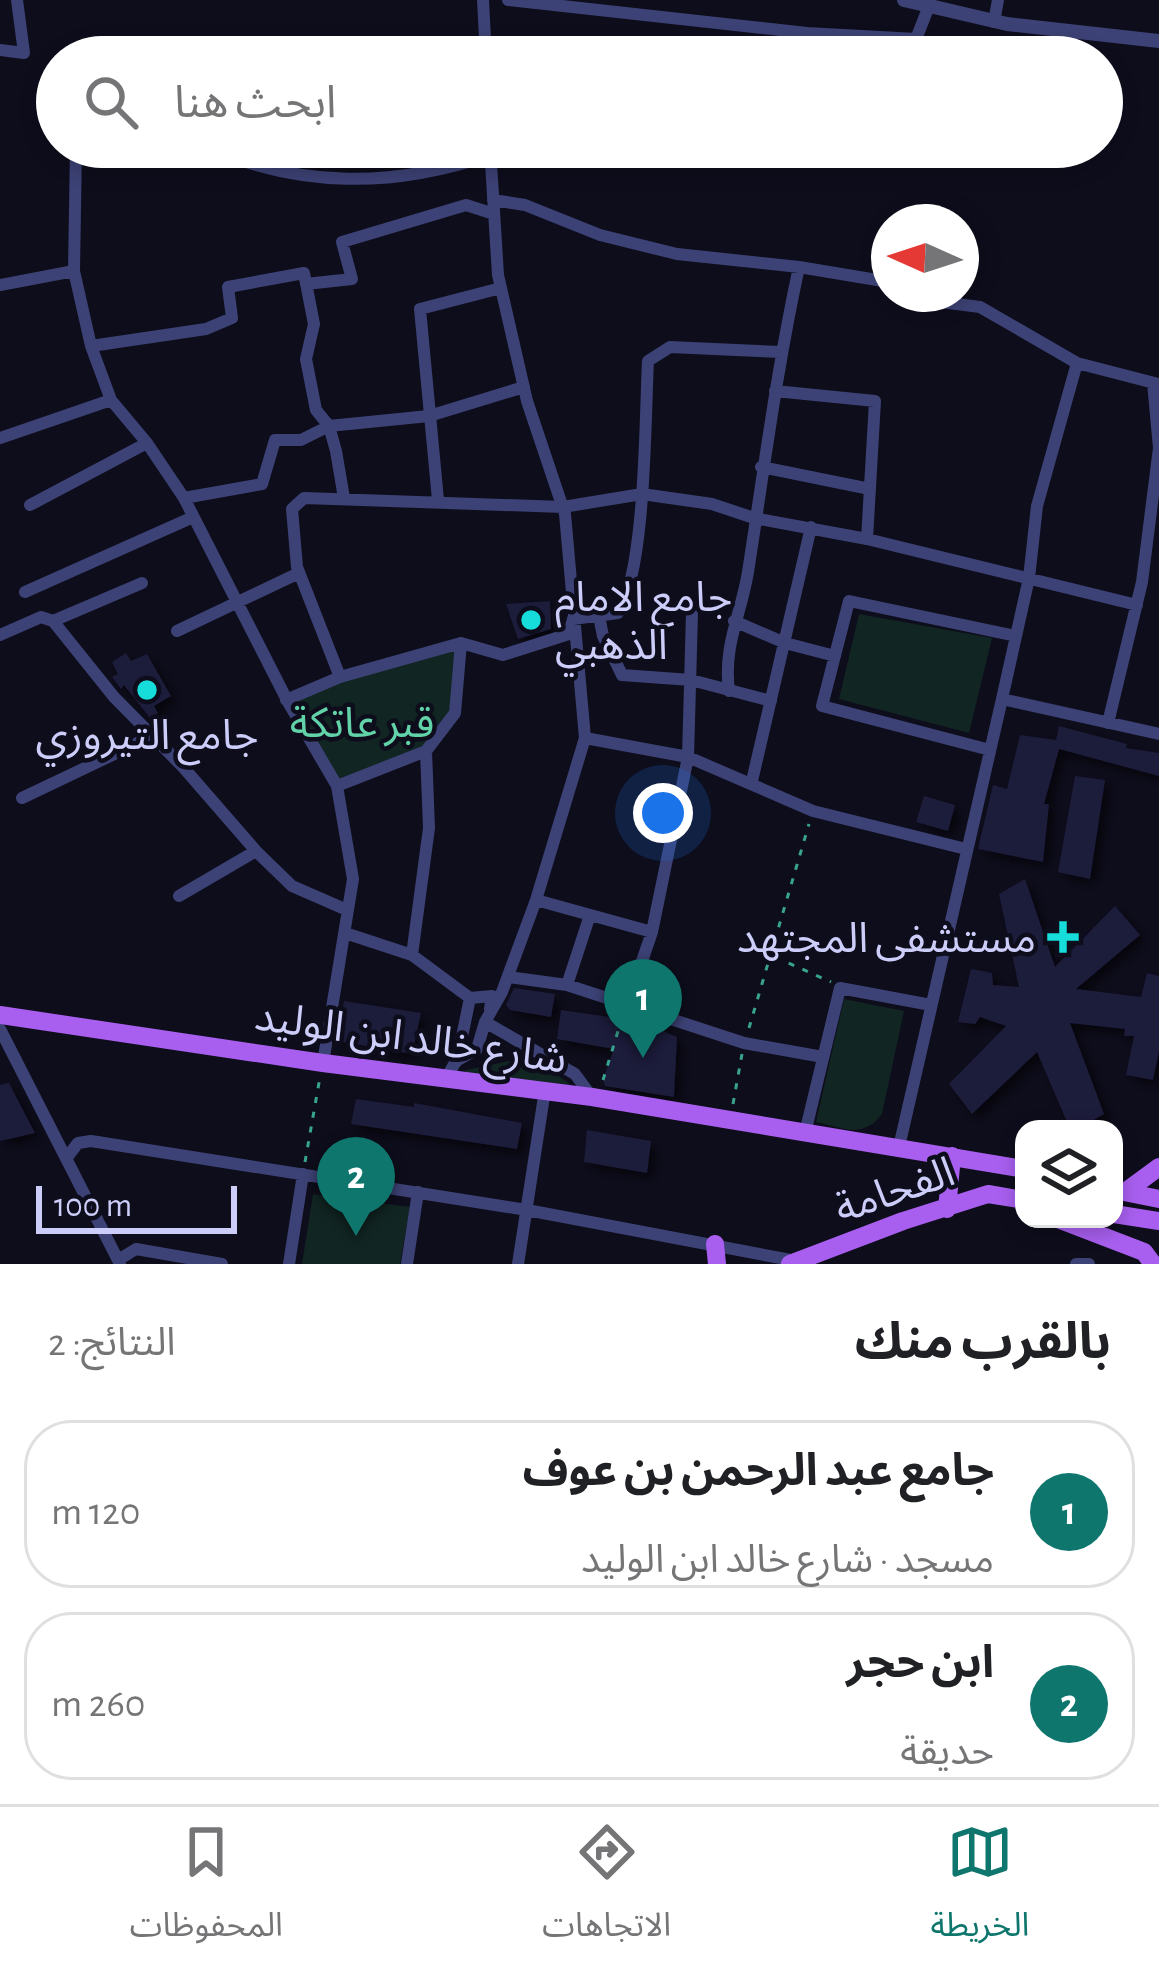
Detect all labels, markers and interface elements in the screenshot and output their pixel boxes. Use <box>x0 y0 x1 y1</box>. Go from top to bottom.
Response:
search box <box>36 36 1123 168</box>
icon: search <box>78 69 144 135</box>
text: ابحث هنا <box>174 81 336 126</box>
north arrow <box>871 204 979 312</box>
place label: جامع الامام الذهبي <box>555 577 732 677</box>
marker: جامع الامام الذهبي <box>518 607 544 633</box>
marker: جامع التيروزي <box>134 677 160 703</box>
park label: قبر عاتكة <box>290 703 434 747</box>
place label: جامع التيروزي <box>35 715 259 767</box>
your location <box>633 783 693 843</box>
place label: مستشفى المجتهد <box>737 918 1036 962</box>
marker: مستشفى المجتهد <box>1047 921 1079 953</box>
pin: 1 <box>604 959 682 1058</box>
street label: شارع خالد ابن الوليد <box>251 995 569 1090</box>
map controls <box>1015 1120 1123 1228</box>
button: layers <box>1015 1120 1123 1228</box>
pin: 2 <box>317 1137 395 1236</box>
street label: الفحامة <box>830 1151 960 1231</box>
scale bar <box>36 1180 237 1233</box>
text: 100 m <box>54 1190 132 1223</box>
text: بالقرب منك <box>855 1317 1111 1368</box>
text: النتائج: 2 <box>48 1324 176 1363</box>
text: جامع عبد الرحمن بن عوف <box>522 1449 994 1494</box>
text: 120 m <box>51 1493 140 1532</box>
text: 1 <box>1062 1493 1076 1532</box>
text: مسجد · شارع خالد ابن الوليد <box>581 1541 994 1580</box>
text: ابن حجر <box>846 1641 994 1686</box>
text: 260 m <box>51 1685 145 1724</box>
text: 2 <box>1060 1685 1078 1724</box>
text: حديقة <box>900 1733 994 1772</box>
tab: المحفوظات <box>130 1819 283 1960</box>
tab: الاتجاهات <box>542 1819 671 1960</box>
tab: الخريطة <box>930 1819 1029 1960</box>

